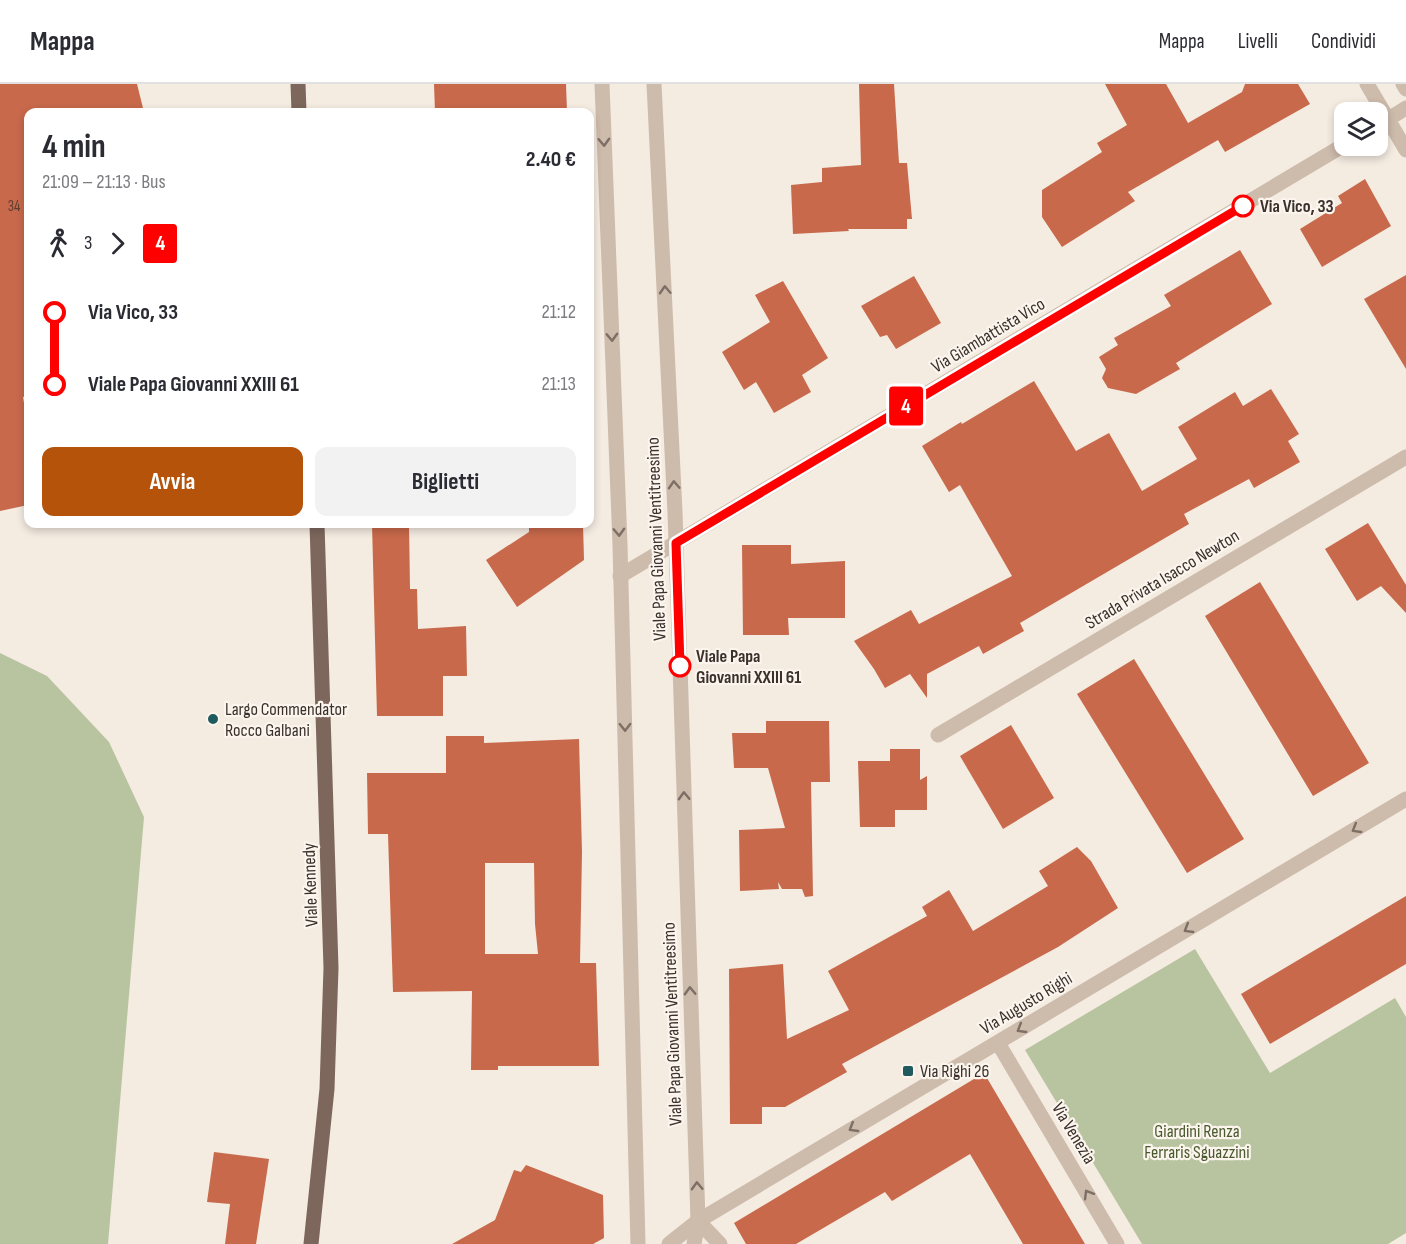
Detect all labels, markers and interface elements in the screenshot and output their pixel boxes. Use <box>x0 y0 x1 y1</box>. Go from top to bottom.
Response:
text: Mappa <box>30 25 95 58</box>
text: Mappa <box>1159 29 1205 54</box>
text: Livelli <box>1238 29 1278 54</box>
text: Condividi <box>1311 29 1376 54</box>
map controls <box>1334 102 1388 156</box>
button: layers <box>1334 102 1388 156</box>
text: 4 min <box>42 127 106 167</box>
one-way arrow <box>598 138 611 147</box>
text: 2.40 € <box>526 146 576 173</box>
text: 21:09 – 21:13 · Bus <box>42 170 166 194</box>
marker: Via Vico, 33 <box>1232 195 1254 217</box>
place label: Via Vico, 33 <box>1260 196 1334 217</box>
house number: 34 <box>8 197 20 216</box>
icon: walk <box>42 227 75 260</box>
icon: forward <box>101 227 134 260</box>
text: 3 <box>84 231 92 255</box>
text: 4 <box>155 231 165 256</box>
one-way arrow <box>658 286 671 295</box>
street label: Via Giambattista Vico <box>928 293 1049 378</box>
text: Via Vico, 33 <box>88 299 178 326</box>
text: 21:12 <box>541 300 576 324</box>
one-way arrow <box>605 333 618 342</box>
text: Viale Papa Giovanni XXIII 61 <box>88 371 299 398</box>
text: 21:13 <box>542 372 576 396</box>
line badge: 4 <box>886 386 926 426</box>
text: 4 <box>901 394 911 419</box>
street label: Viale Papa Giovanni Ventitreesimo <box>642 437 671 641</box>
button: Avvia <box>42 447 303 516</box>
button: Biglietti <box>315 447 576 516</box>
one-way arrow <box>668 481 681 490</box>
street label: Strada Privata Isacco Newton <box>1082 525 1243 634</box>
one-way arrow <box>613 528 626 537</box>
place label: Viale Papa Giovanni XXIII 61 <box>696 646 801 688</box>
marker: Viale Papa Giovanni XXIII 61 <box>669 655 691 677</box>
place label: Largo Commendator Rocco Galbani <box>225 699 347 741</box>
marker: Largo Commendator Rocco Galbani <box>206 712 220 726</box>
one-way arrow <box>618 723 631 732</box>
one-way arrow <box>677 792 690 801</box>
one-way arrow <box>1352 822 1362 833</box>
street label: Viale Kennedy <box>299 843 322 927</box>
one-way arrow <box>1184 921 1194 933</box>
street label: Viale Papa Giovanni Ventitreesimo <box>658 922 687 1126</box>
street label: Via Augusto Righi <box>977 968 1076 1039</box>
one-way arrow <box>684 986 697 995</box>
one-way arrow <box>1017 1021 1027 1033</box>
place label: Via Righi 26 <box>920 1061 989 1082</box>
marker: Via Righi 26 <box>901 1064 915 1078</box>
street label: Via Venezia <box>1047 1099 1100 1168</box>
one-way arrow <box>849 1121 859 1133</box>
park label: Giardini Renza Ferraris Sguazzini <box>1144 1121 1250 1163</box>
one-way arrow <box>690 1181 703 1190</box>
one-way arrow <box>1083 1190 1095 1200</box>

